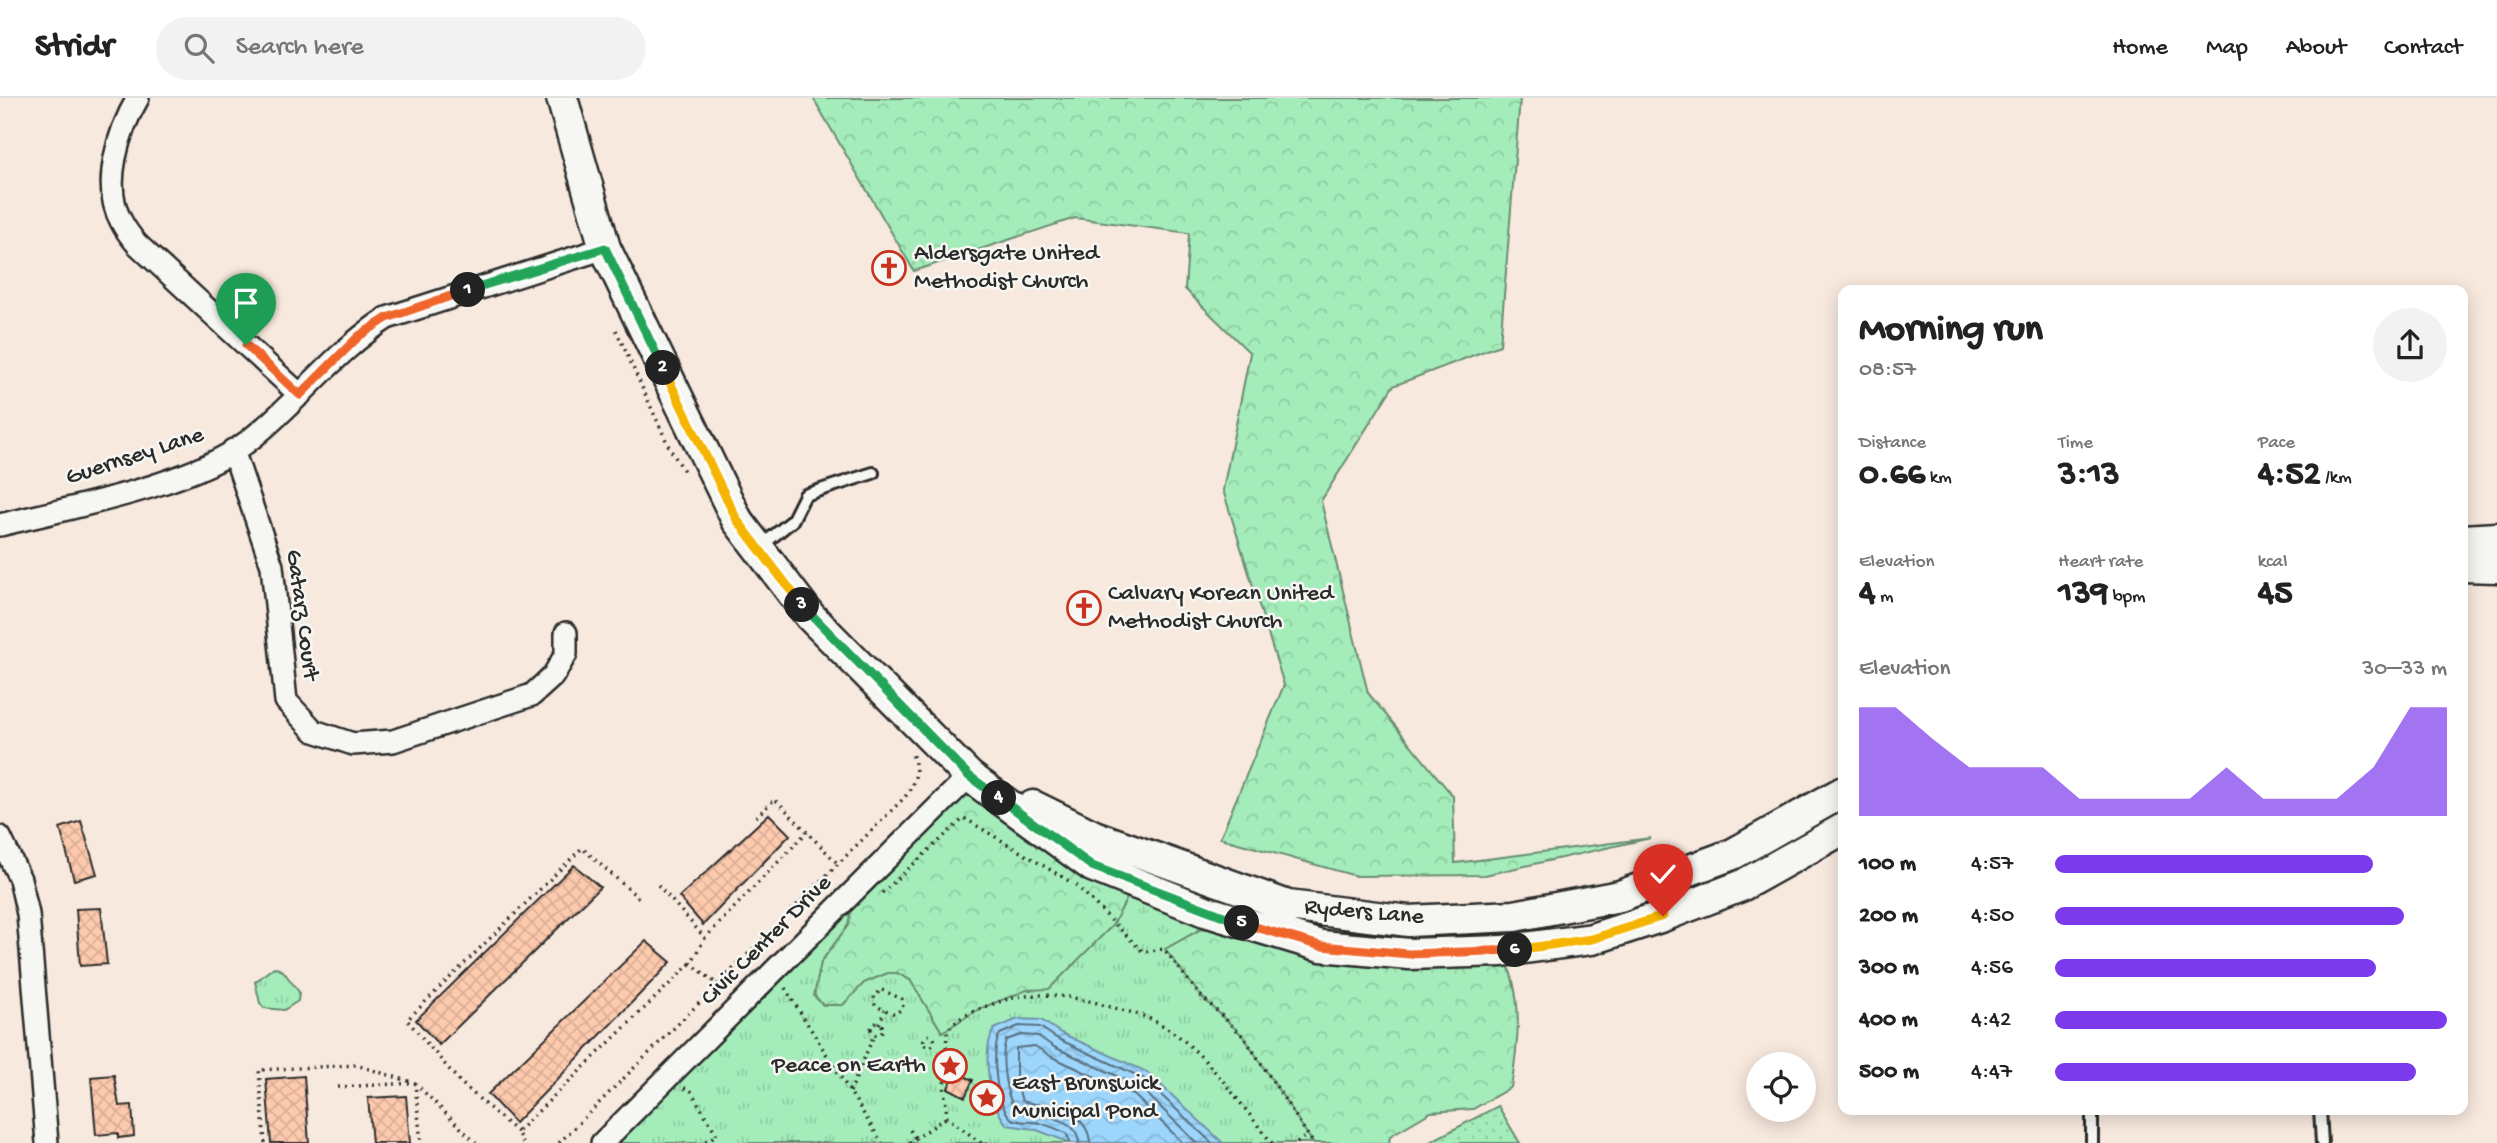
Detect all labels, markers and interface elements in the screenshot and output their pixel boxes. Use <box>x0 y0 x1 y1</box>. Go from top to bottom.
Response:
search box <box>156 17 646 80</box>
text: Stridr <box>35 29 114 67</box>
icon: search <box>180 29 218 67</box>
text: Search here <box>236 33 364 64</box>
text: Home <box>2112 34 2168 63</box>
text: Map <box>2206 34 2248 63</box>
text: About <box>2286 34 2346 63</box>
text: Contact <box>2384 34 2462 63</box>
place label: Aldersgate United Methodist Church <box>914 240 1101 297</box>
church icon: Aldersgate United Methodist Church <box>870 249 908 287</box>
pin: 1 <box>450 272 486 308</box>
pin <box>216 273 276 345</box>
text: 1 <box>464 278 471 301</box>
icon: arrive <box>227 284 265 322</box>
button: share <box>2373 308 2447 382</box>
text: Morning run <box>1859 309 2043 353</box>
pin: 2 <box>646 350 680 386</box>
text: 2 <box>658 356 667 379</box>
text: 08:57 <box>1859 357 1916 384</box>
street label: Guernsey Lane <box>62 421 208 493</box>
text: Distance <box>1859 432 1926 455</box>
text: Time <box>2058 432 2093 455</box>
text: Pace <box>2258 432 2295 455</box>
text: 0.66 <box>1859 455 1925 496</box>
text: 3:13 <box>2058 455 2120 496</box>
text: 4:52 <box>2258 455 2321 496</box>
text: km <box>1925 467 1952 490</box>
text: /km <box>2321 467 2352 490</box>
street label: Gatarz Court <box>277 548 325 684</box>
text: Elevation <box>1859 551 1935 574</box>
text: Heart rate <box>2058 551 2143 574</box>
text: kcal <box>2258 551 2287 574</box>
text: 4 <box>1859 574 1876 615</box>
text: 139 <box>2058 574 2108 615</box>
text: 45 <box>2258 574 2293 615</box>
place label: Calvary Korean United Methodist Church <box>1108 580 1335 637</box>
text: m <box>1876 586 1894 609</box>
text: bpm <box>2108 586 2146 609</box>
pin: 3 <box>784 588 820 622</box>
church icon: Calvary Korean United Methodist Church <box>1065 589 1103 627</box>
text: 3 <box>797 593 806 616</box>
text: Elevation <box>1859 656 1950 683</box>
text: 30–33 m <box>2362 656 2447 683</box>
pin: 4 <box>982 780 1016 816</box>
text: 4 <box>994 786 1003 809</box>
pin <box>1633 844 1693 916</box>
text: 100 m <box>1859 851 1916 878</box>
text: 4:57 <box>1971 851 2013 878</box>
icon: check <box>1644 855 1682 893</box>
street label: Civic Center Drive <box>695 869 839 1013</box>
street label: Ryders Lane <box>1303 893 1426 933</box>
text: 200 m <box>1859 903 1918 930</box>
text: 4:50 <box>1971 903 2014 930</box>
pin: 5 <box>1224 906 1260 940</box>
text: 5 <box>1237 911 1247 934</box>
pin: 6 <box>1498 932 1532 968</box>
text: 6 <box>1510 938 1519 961</box>
text: 300 m <box>1859 955 1919 982</box>
text: 4:56 <box>1971 955 2013 982</box>
text: 400 m <box>1859 1007 1918 1034</box>
text: 4:42 <box>1971 1007 2011 1034</box>
place icon: Peace on Earth <box>931 1047 969 1085</box>
place label: Peace on Earth <box>771 1052 926 1081</box>
map controls <box>1746 1052 1816 1122</box>
button: locate <box>1746 1052 1816 1122</box>
text: 500 m <box>1859 1059 1919 1086</box>
text: 4:47 <box>1971 1059 2012 1086</box>
place label: East Brunswick Municipal Pond <box>1012 1070 1162 1127</box>
place icon: East Brunswick Municipal Pond <box>968 1079 1006 1117</box>

